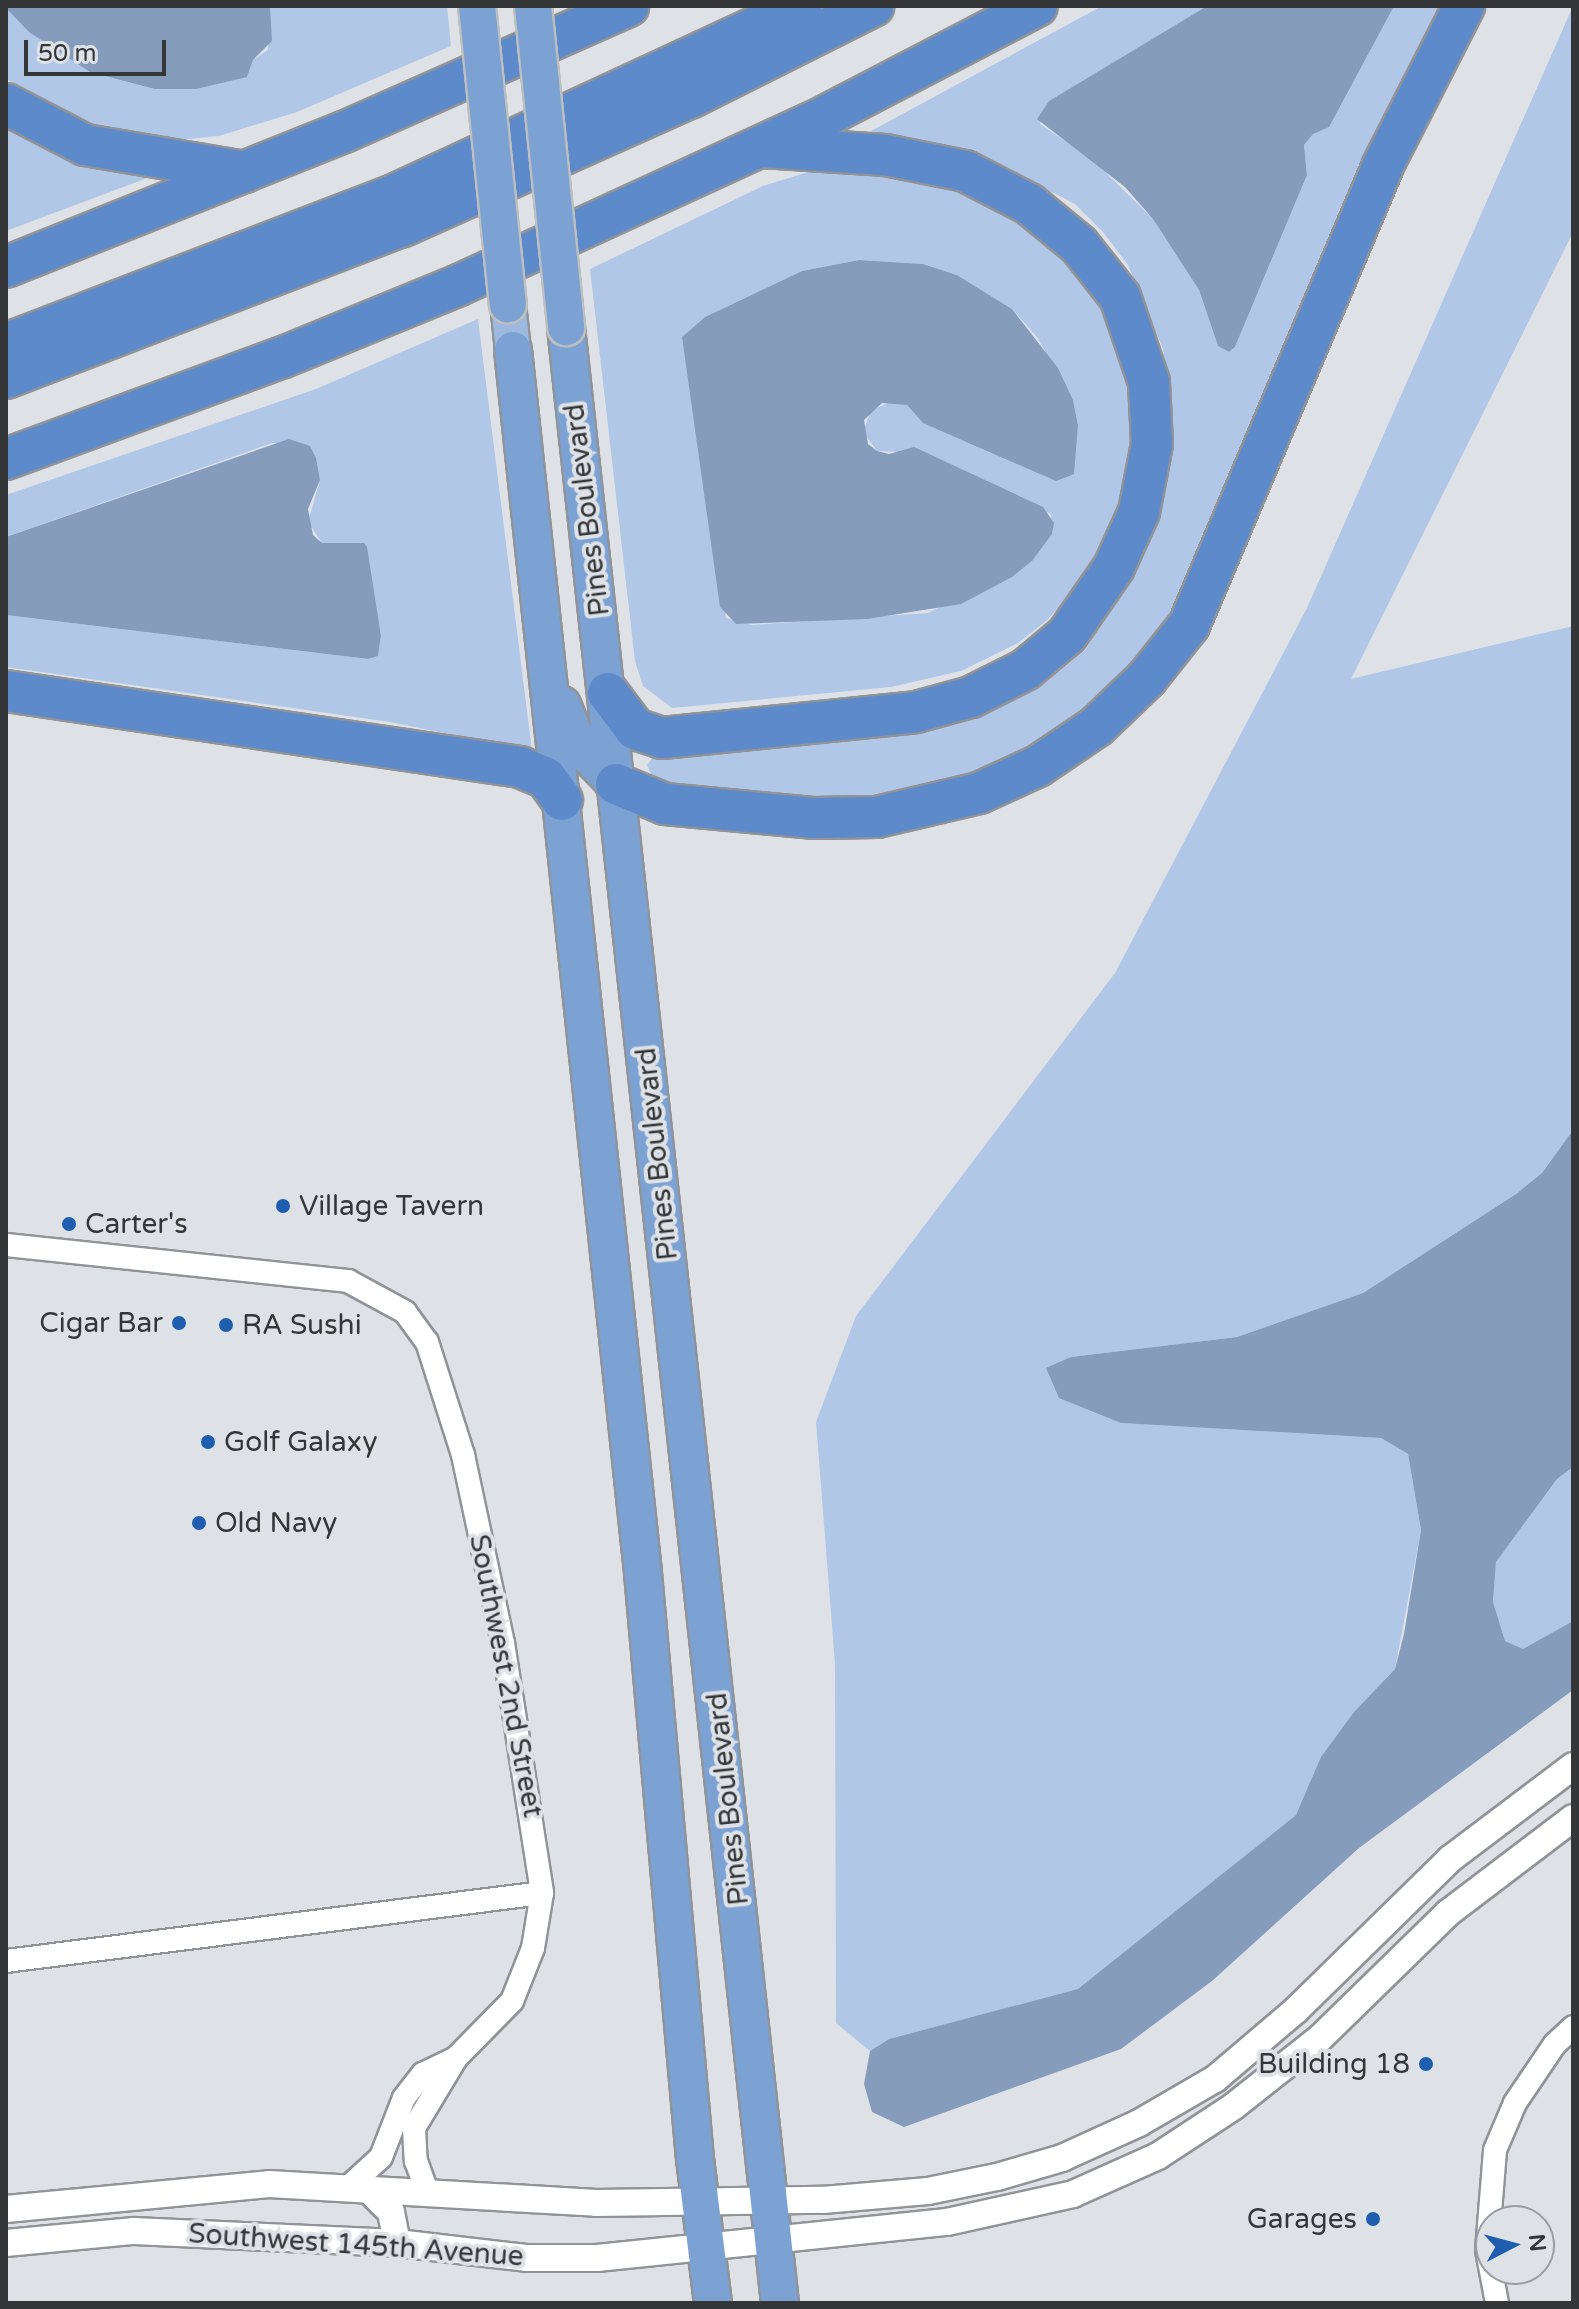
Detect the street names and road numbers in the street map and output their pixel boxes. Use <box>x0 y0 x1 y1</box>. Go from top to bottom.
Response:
street label: Pines Boulevard <box>557 402 617 618</box>
street label: Pines Boulevard <box>629 1046 685 1262</box>
street label: Southwest 2nd Street <box>462 1532 550 1820</box>
street label: Pines Boulevard <box>700 1691 756 1907</box>
street label: Southwest 145th Avenue <box>187 2217 525 2273</box>

